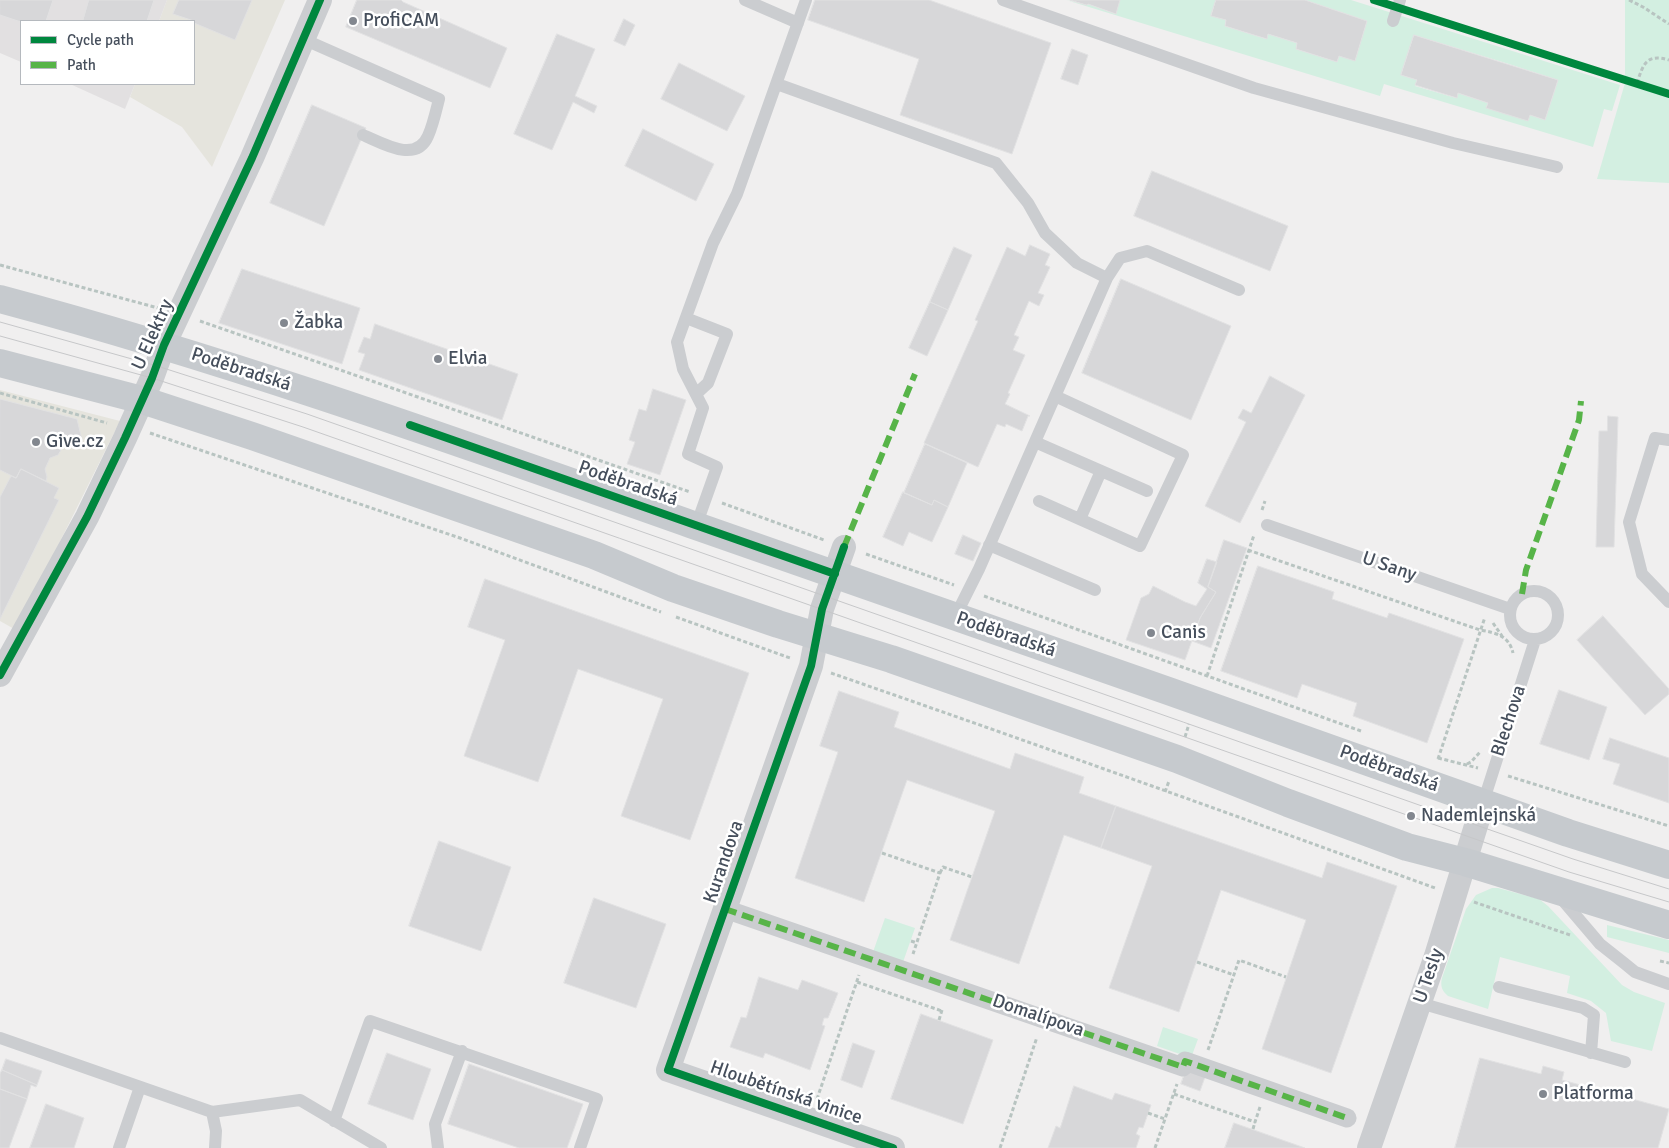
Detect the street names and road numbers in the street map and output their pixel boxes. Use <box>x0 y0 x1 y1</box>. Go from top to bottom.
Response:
street label: U Elektry <box>127 296 179 374</box>
street label: Poděbradská <box>188 343 294 397</box>
street label: Poděbradská <box>575 456 681 512</box>
street label: U Sany <box>1359 547 1419 587</box>
street label: Poděbradská <box>953 607 1059 663</box>
street label: Blechova <box>1487 682 1531 760</box>
street label: Poděbradská <box>1336 741 1442 797</box>
street label: Kurandova <box>699 818 749 906</box>
street label: U Tesly <box>1409 945 1449 1007</box>
street label: Domalípova <box>989 990 1087 1042</box>
street label: Hloubětínská vinice <box>707 1056 865 1130</box>

